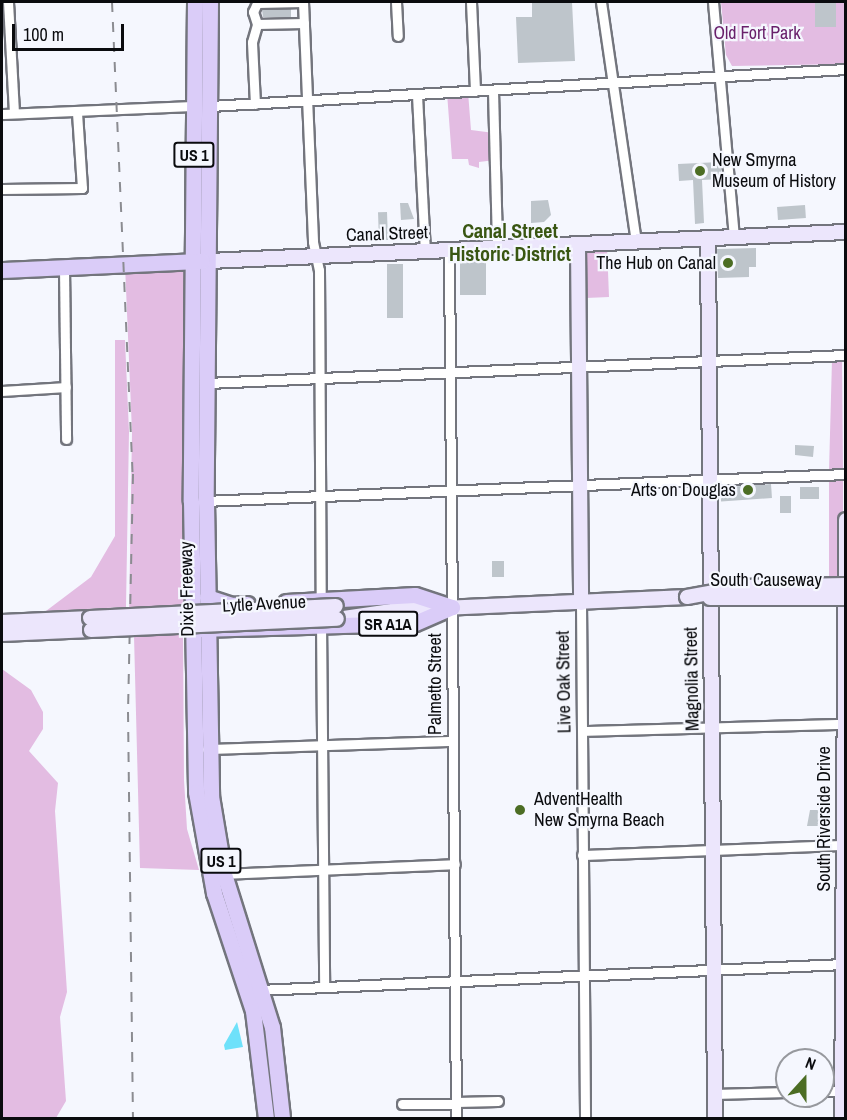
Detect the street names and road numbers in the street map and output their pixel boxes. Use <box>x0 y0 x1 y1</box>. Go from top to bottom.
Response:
road number: US 1 <box>173 142 215 168</box>
street label: Canal Street <box>346 222 428 246</box>
street label: Dixie Freeway <box>175 541 199 637</box>
street label: South Causeway <box>710 569 822 591</box>
street label: Lytle Avenue <box>221 591 307 617</box>
road number: SR A1A <box>356 611 420 637</box>
street label: Magnolia Street <box>680 627 704 731</box>
street label: Live Oak Street <box>552 631 576 733</box>
street label: Palmetto Street <box>424 633 446 735</box>
street label: South Riverside Drive <box>813 746 835 892</box>
road number: US 1 <box>200 848 242 874</box>

